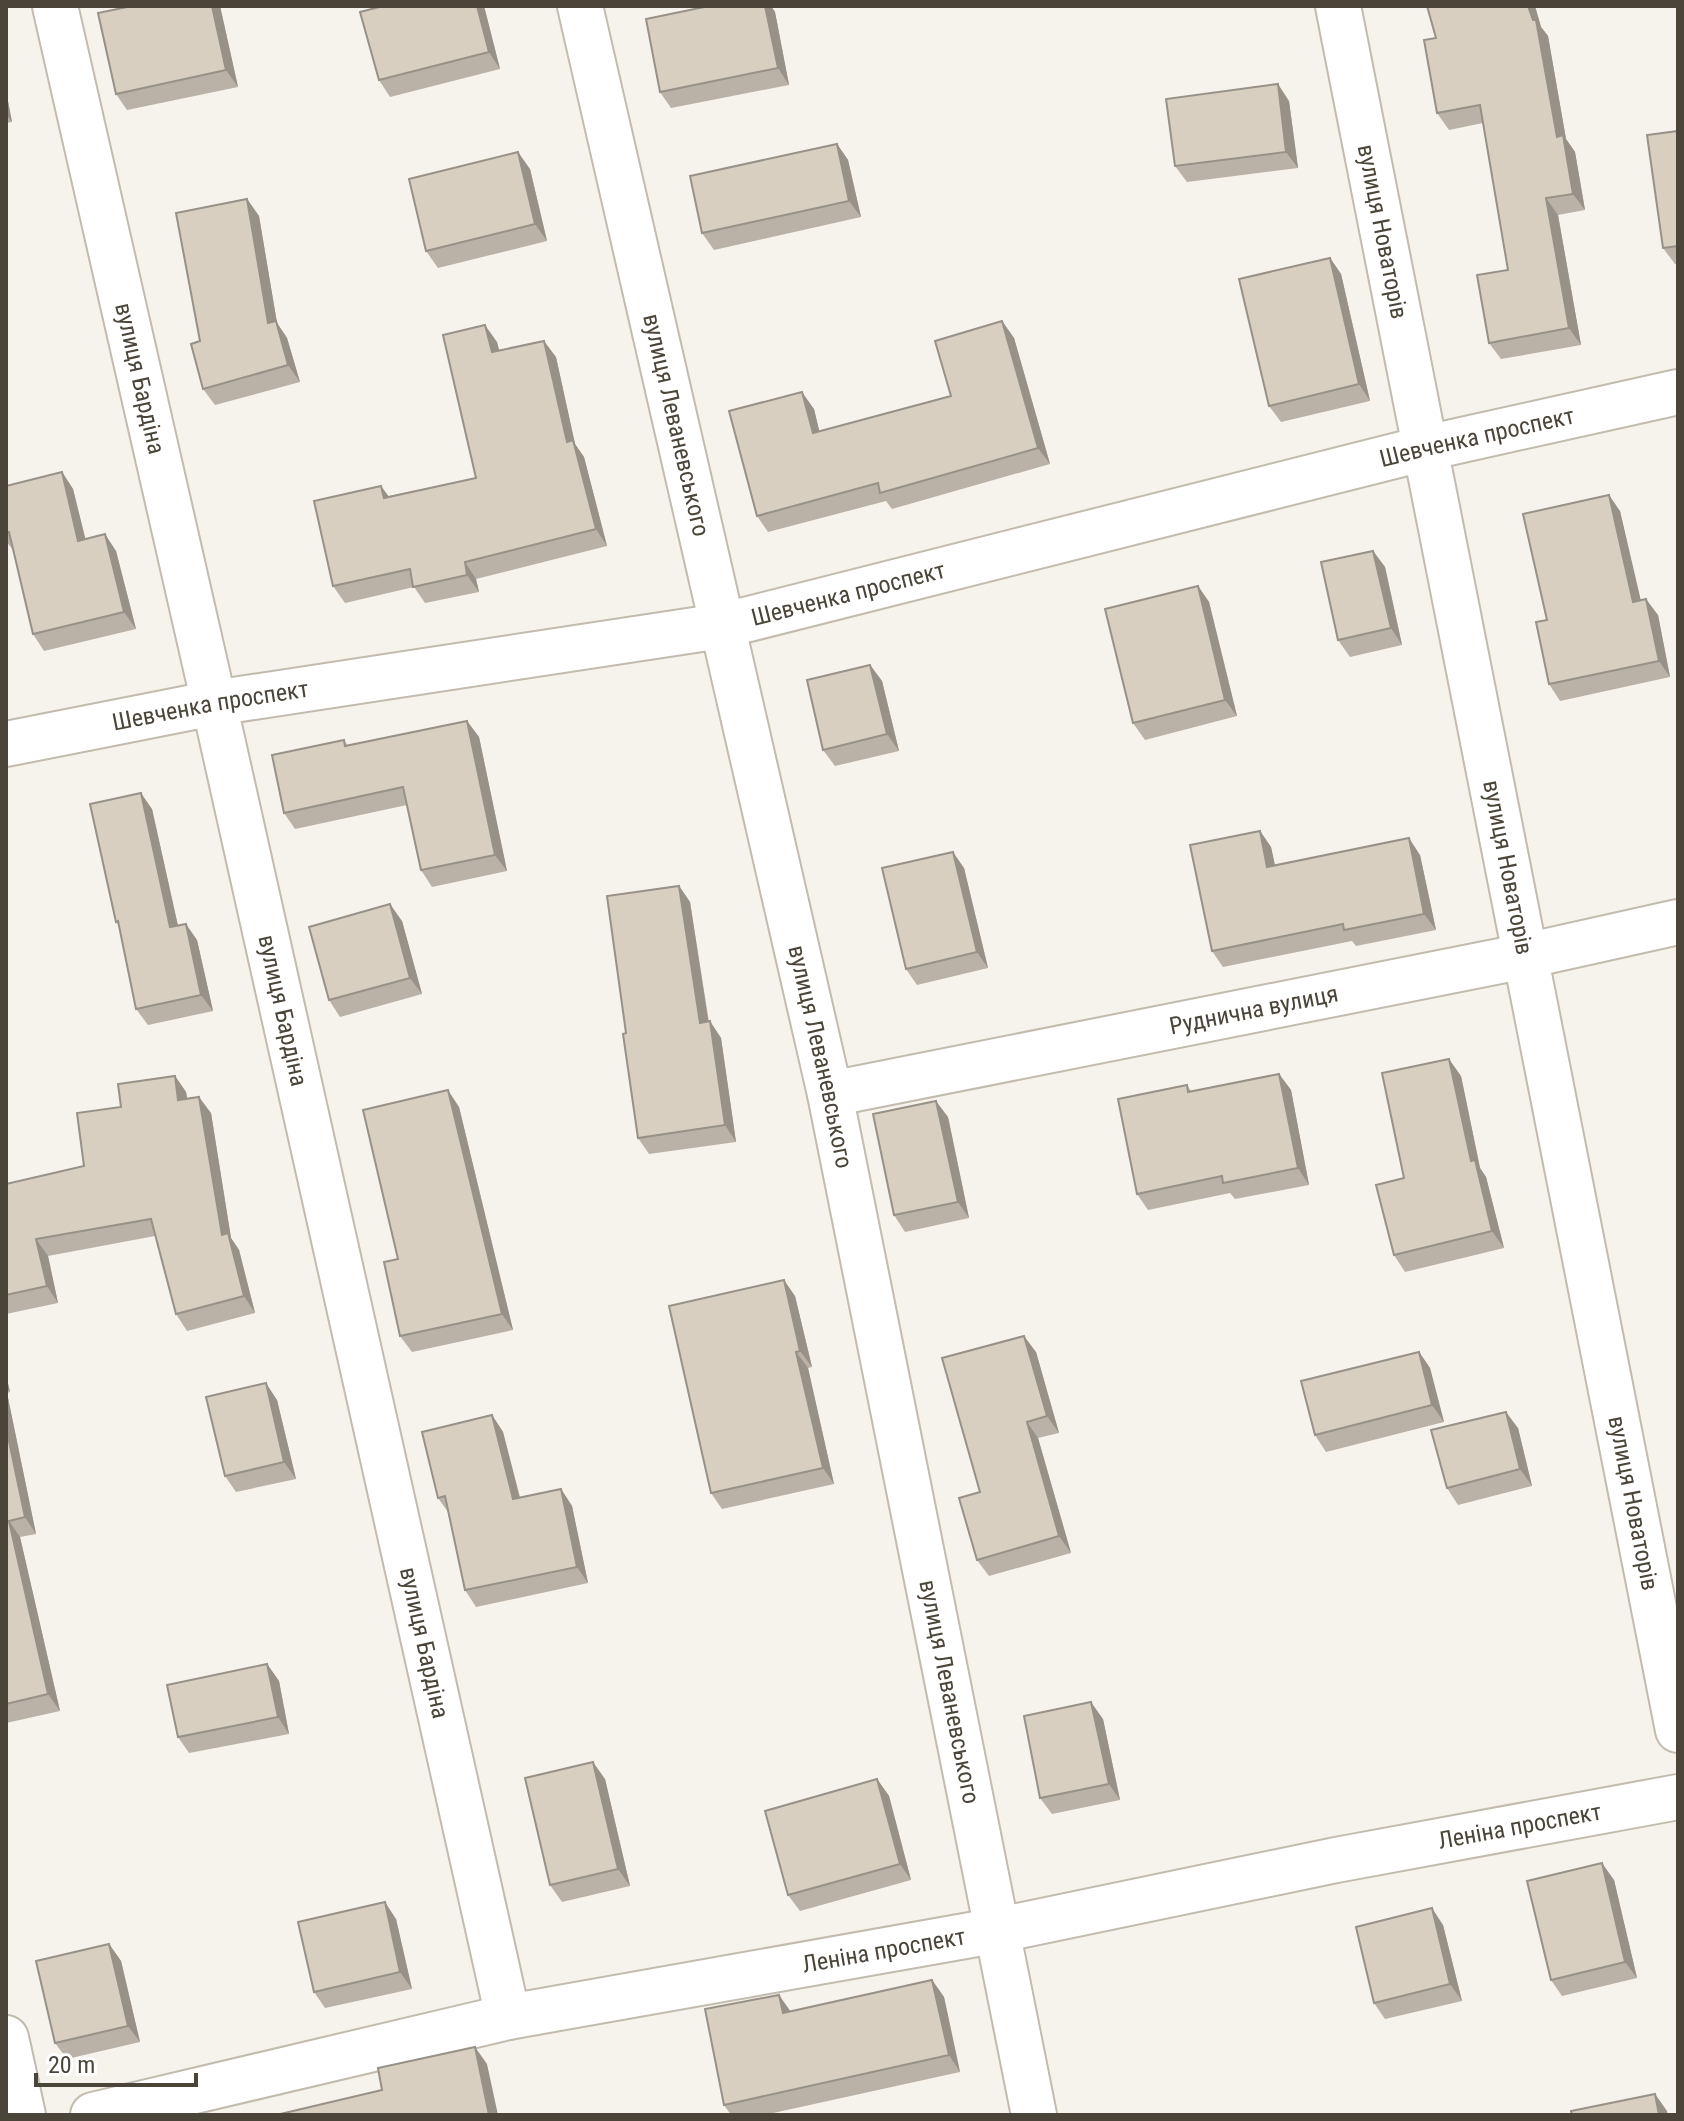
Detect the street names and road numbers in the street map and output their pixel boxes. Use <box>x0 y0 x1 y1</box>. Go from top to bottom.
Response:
street label: вулиця Новаторів <box>1352 142 1413 321</box>
street label: вулиця Бардіна <box>109 300 171 457</box>
street label: вулиця Леваневського <box>637 311 715 539</box>
street label: Шевченка проспект <box>1377 401 1577 473</box>
street label: Шевченка проспект <box>748 556 948 632</box>
street label: Шевченка проспект <box>110 675 310 737</box>
street label: вулиця Новаторів <box>1477 778 1539 957</box>
street label: вулиця Бардіна <box>252 932 313 1089</box>
street label: вулиця Леваневського <box>782 943 859 1171</box>
street label: Руднична вулиця <box>1167 979 1340 1040</box>
street label: вулиця Новаторів <box>1602 1413 1664 1593</box>
street label: вулиця Бардіна <box>394 1565 455 1721</box>
street label: вулиця Леваневського <box>913 1577 985 1806</box>
street label: Леніна проспект <box>1436 1797 1604 1855</box>
street label: Леніна проспект <box>800 1922 968 1979</box>

